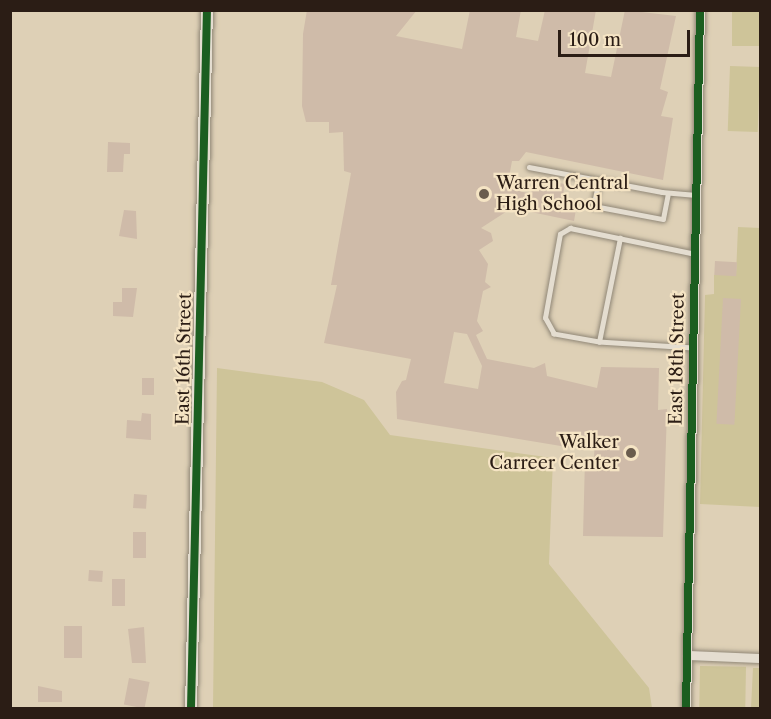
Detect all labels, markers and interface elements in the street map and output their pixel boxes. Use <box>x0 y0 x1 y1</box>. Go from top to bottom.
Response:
scale bar <box>561 18 693 56</box>
text: 100 m <box>569 29 621 51</box>
place label: Warren Central High School <box>496 173 629 216</box>
marker: Warren Central High School <box>477 187 491 201</box>
street label: East 16th Street <box>172 293 196 425</box>
street label: East 18th Street <box>665 293 689 425</box>
place label: Walker Carreer Center <box>489 432 619 474</box>
marker: Walker Carreer Center <box>624 446 638 460</box>

